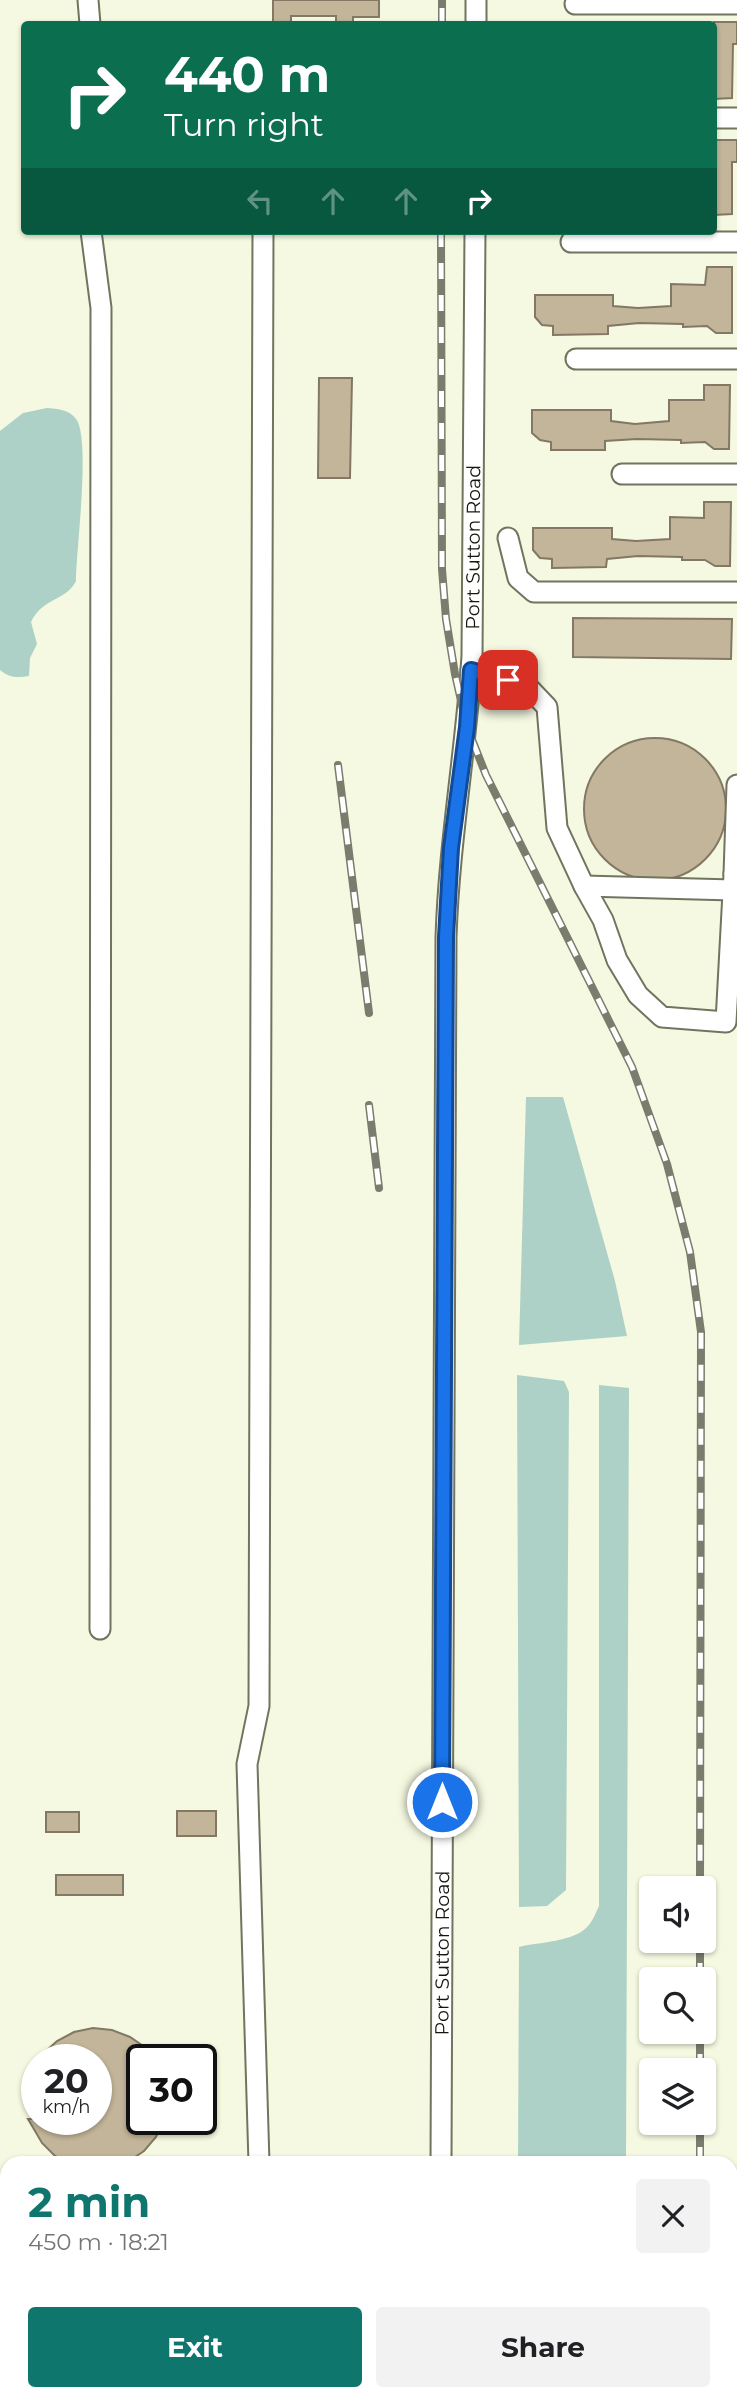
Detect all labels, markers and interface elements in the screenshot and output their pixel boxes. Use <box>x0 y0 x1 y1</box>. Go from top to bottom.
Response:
text: 440 m <box>164 45 330 104</box>
icon: right <box>49 49 140 140</box>
text: Turn right <box>164 105 324 144</box>
icon: left <box>241 182 279 220</box>
icon: ahead <box>314 182 352 220</box>
icon: ahead <box>387 182 425 220</box>
icon: right <box>460 182 498 220</box>
street label: Port Sutton Road <box>461 465 485 630</box>
pin <box>478 650 538 710</box>
icon: arrive <box>489 661 527 699</box>
position arrow <box>405 1765 479 1839</box>
street label: Port Sutton Road <box>430 1871 454 2035</box>
map controls <box>639 1876 716 2135</box>
button: sound <box>639 1876 716 1953</box>
button: search <box>639 1967 716 2044</box>
speed limit sign: 30 <box>126 2044 217 2135</box>
button: layers <box>639 2058 716 2135</box>
text: 20 <box>44 2059 89 2102</box>
text: km/h <box>42 2096 91 2118</box>
text: 2 min <box>28 2176 150 2228</box>
button: close <box>636 2179 710 2253</box>
text: 450 m · 18:21 <box>28 2228 169 2256</box>
button: Exit <box>28 2307 362 2387</box>
button: Share <box>376 2307 710 2387</box>

